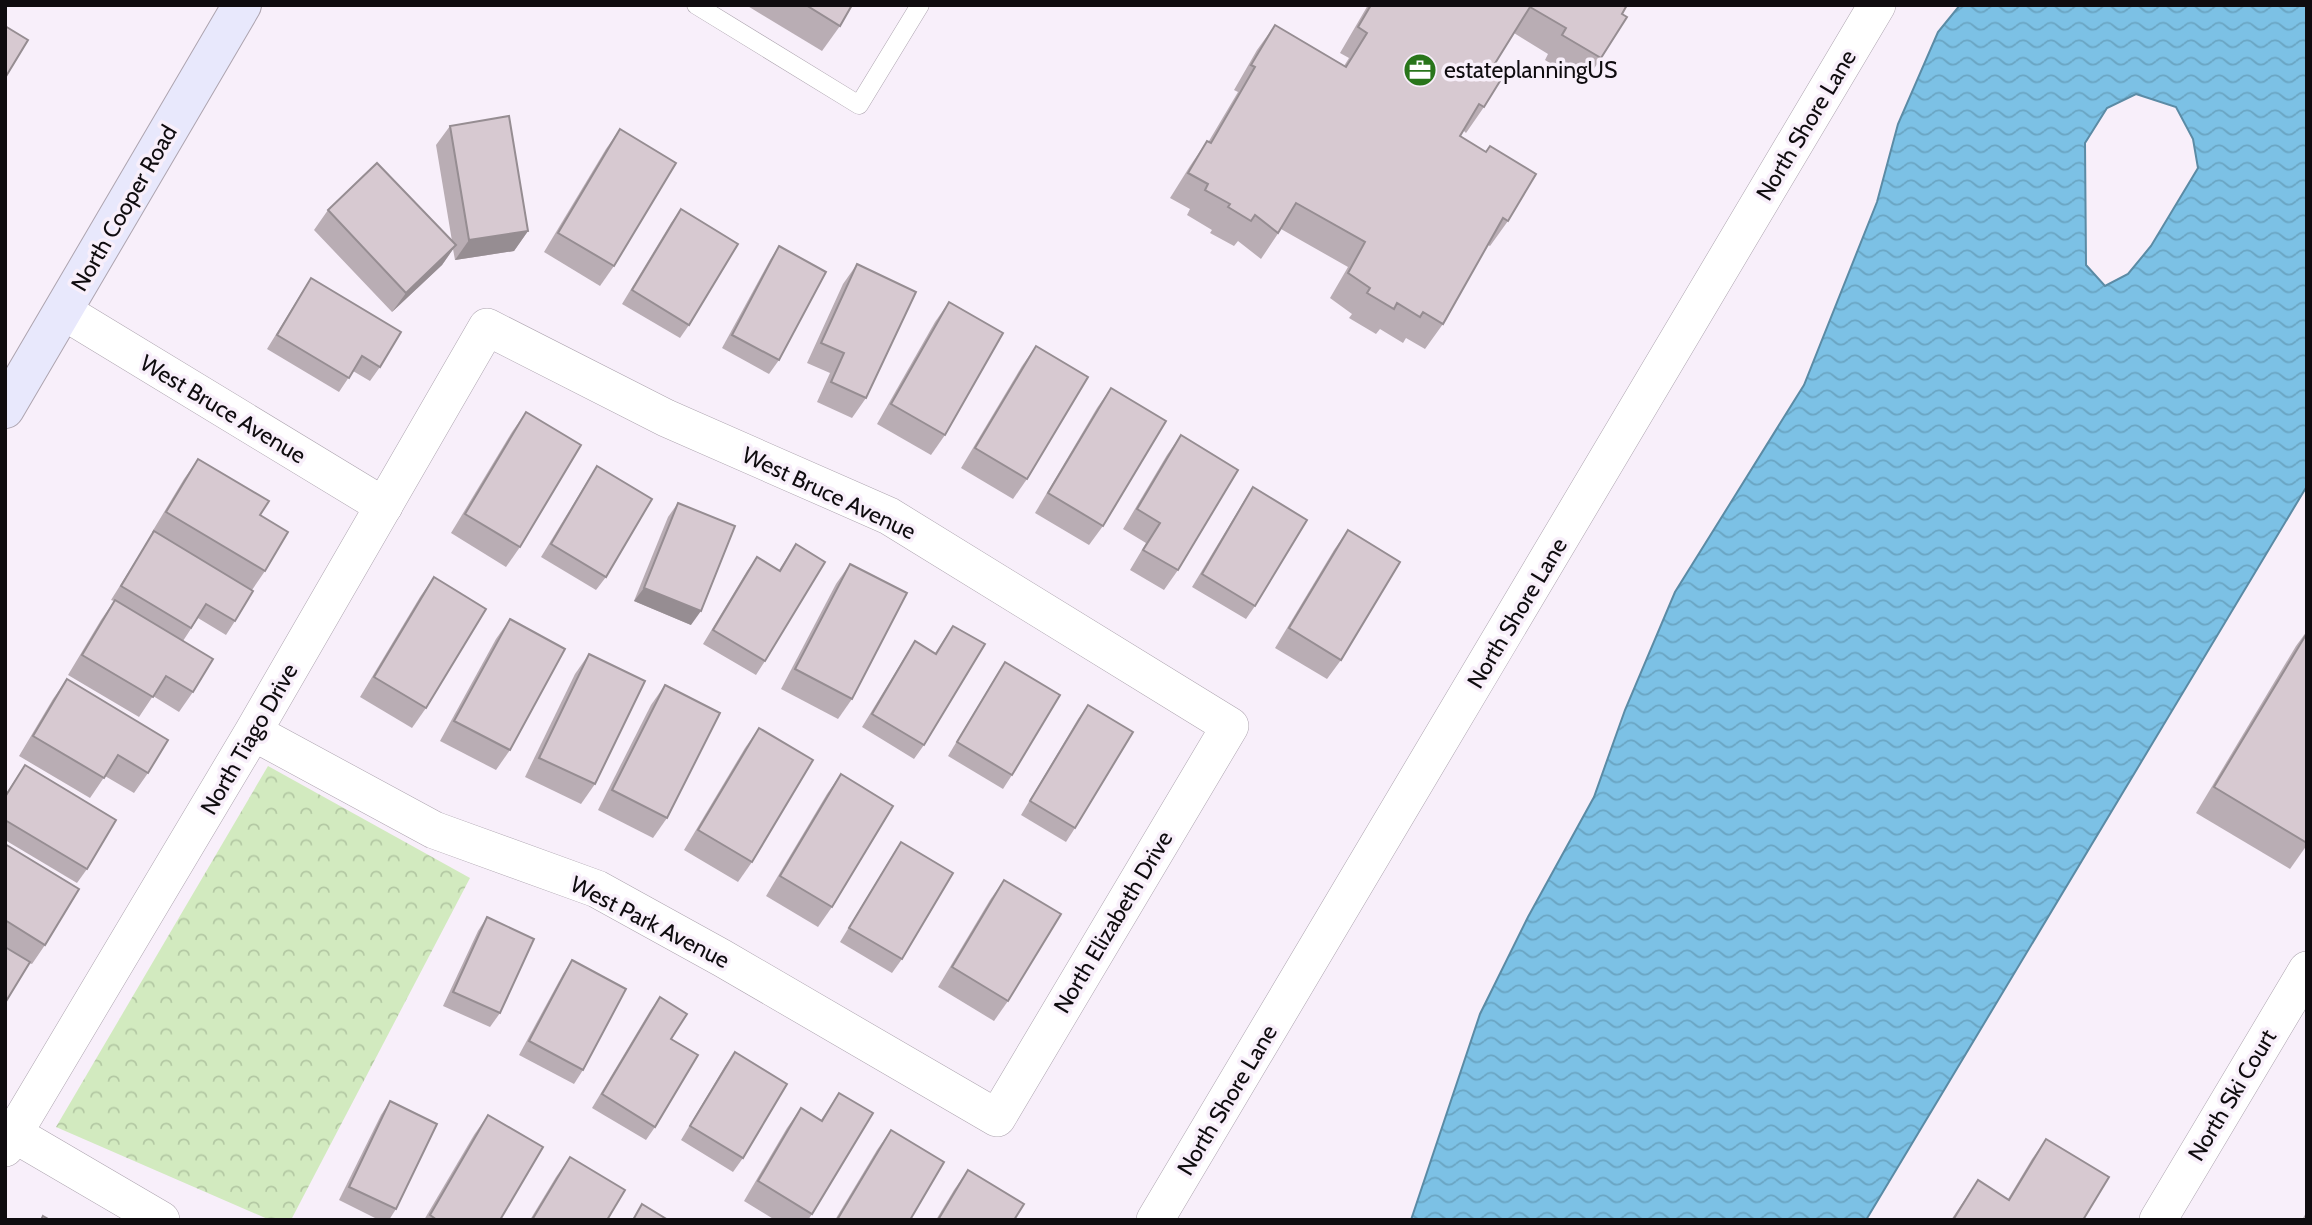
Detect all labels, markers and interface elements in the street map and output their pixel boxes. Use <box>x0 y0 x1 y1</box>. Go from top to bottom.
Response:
street label: North Shore Lane <box>1750 44 1862 205</box>
office icon: estateplanningUS <box>1401 51 1439 89</box>
place label: estateplanningUS <box>1444 56 1617 84</box>
street label: North Cooper Road <box>65 120 183 296</box>
street label: West Bruce Avenue <box>135 349 311 470</box>
street label: West Bruce Avenue <box>738 441 920 546</box>
street label: North Shore Lane <box>1461 532 1573 693</box>
street label: North Tiago Drive <box>194 658 304 820</box>
street label: North Elizabeth Drive <box>1048 826 1179 1018</box>
street label: West Park Avenue <box>566 870 734 974</box>
street label: North Shore Lane <box>1171 1019 1283 1180</box>
street label: North Ski Court <box>2182 1024 2282 1166</box>

